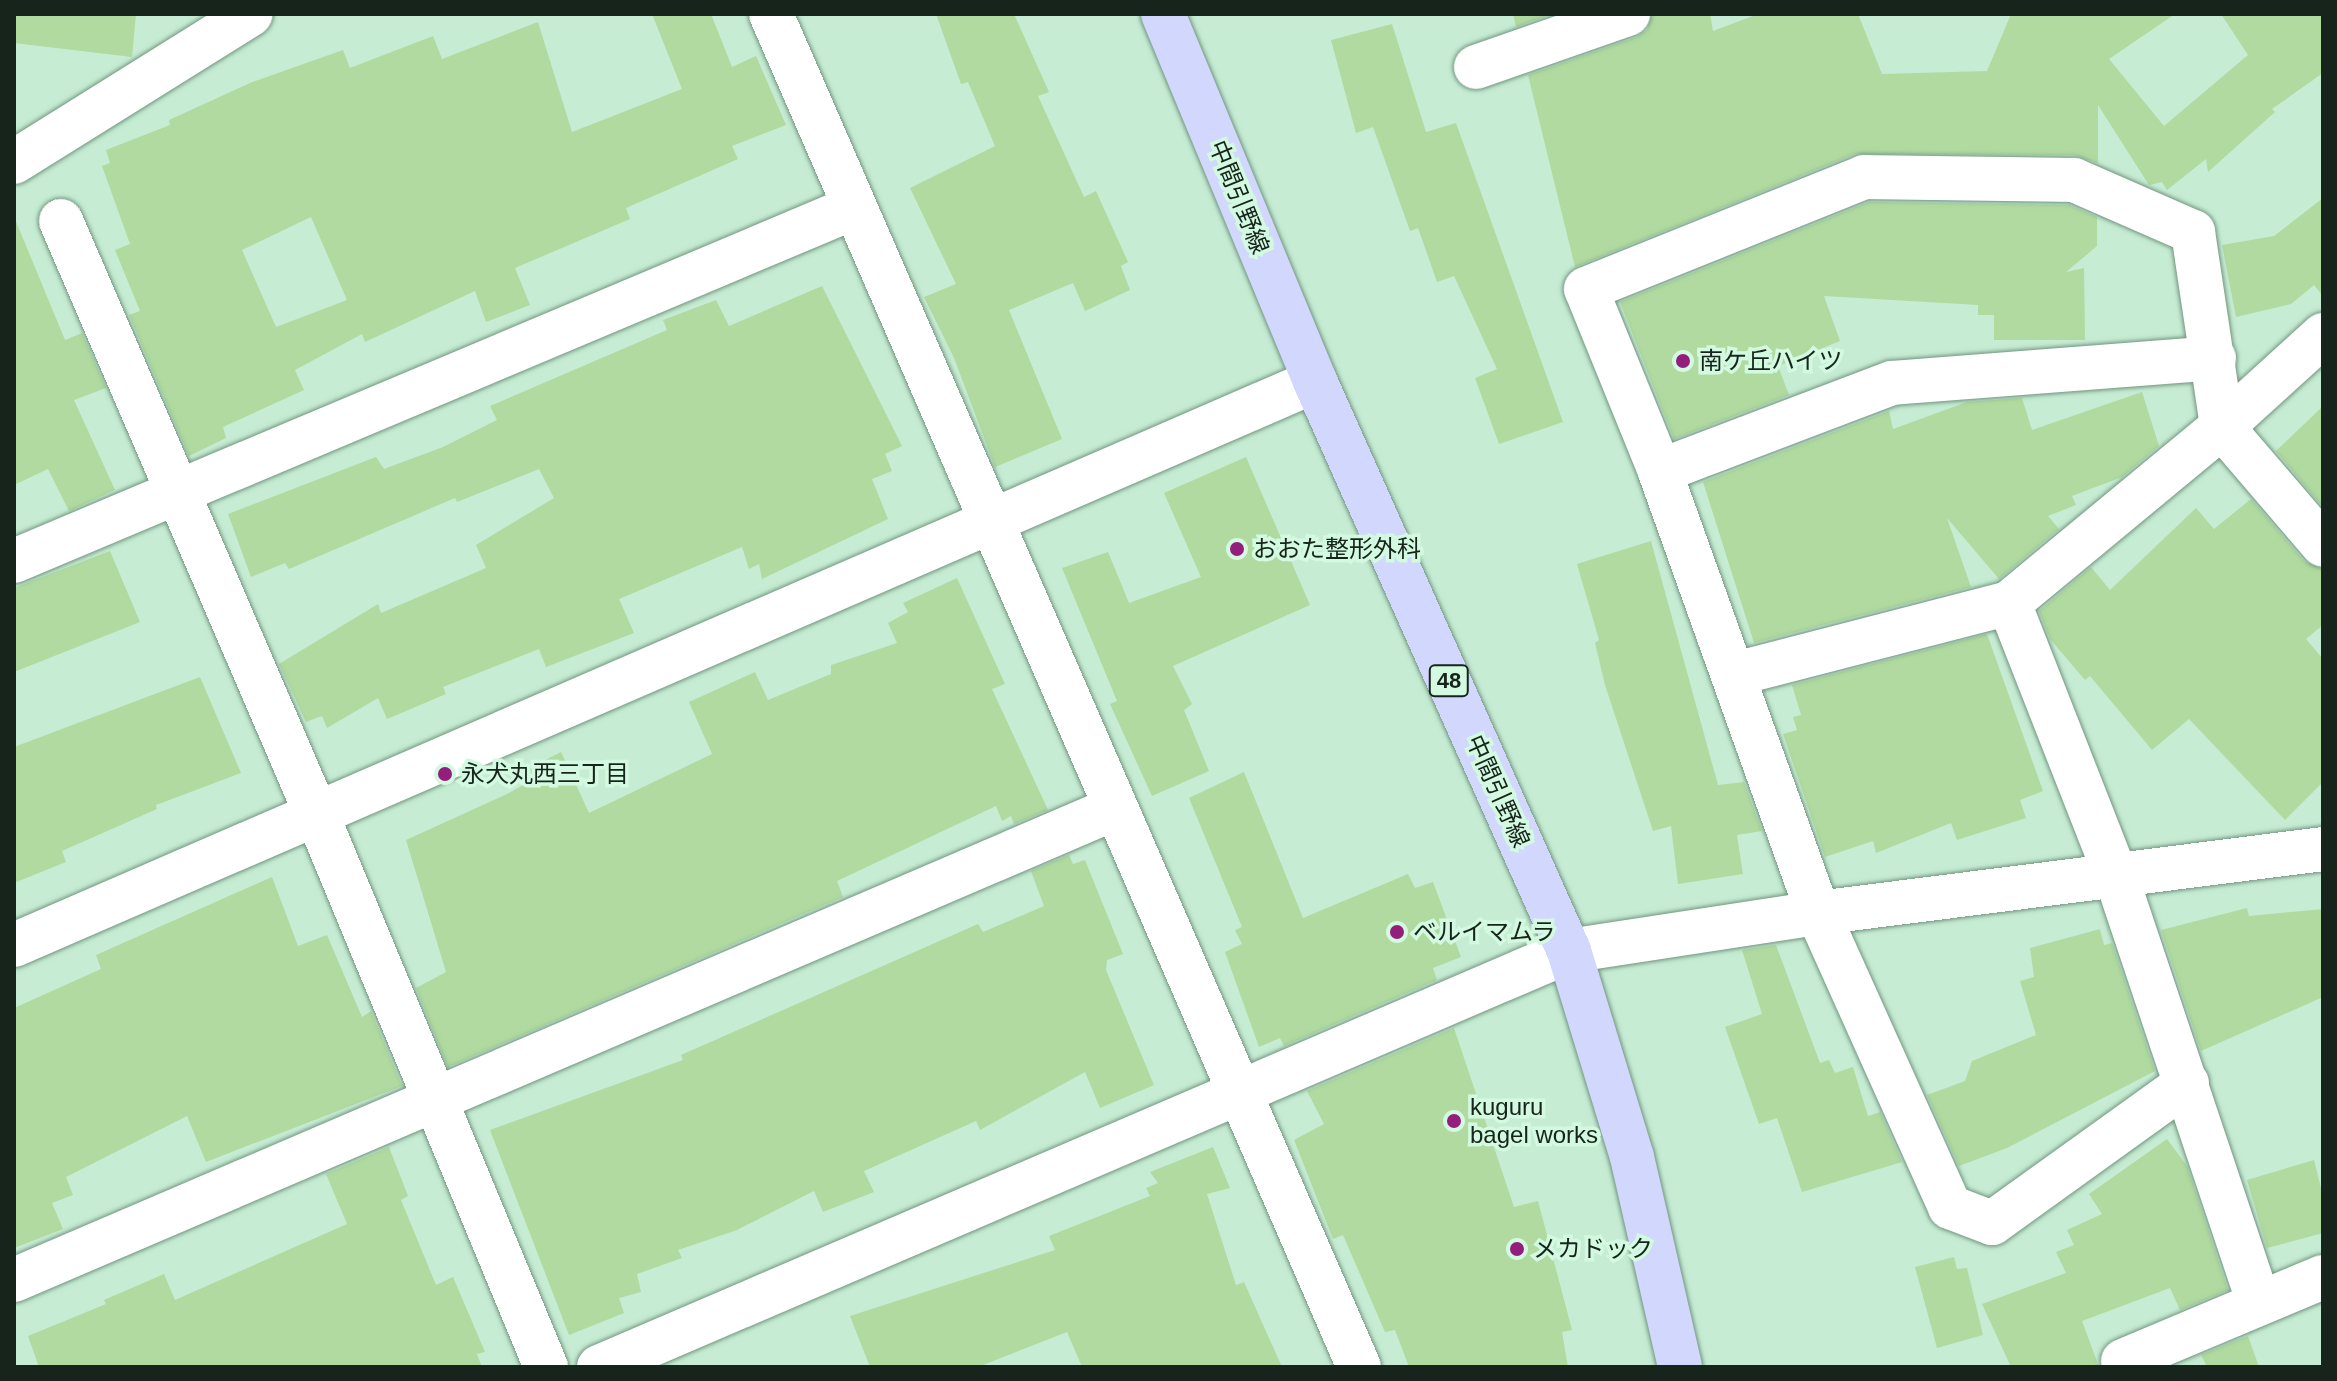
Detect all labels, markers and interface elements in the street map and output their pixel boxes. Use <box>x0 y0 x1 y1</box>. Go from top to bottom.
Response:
street label: 中間引野線 <box>1203 136 1275 258</box>
place label: 南ケ丘ハイツ <box>1699 347 1843 375</box>
marker: 南ケ丘ハイツ <box>1674 352 1692 370</box>
place label: おおた整形外科 <box>1253 535 1421 563</box>
marker: おおた整形外科 <box>1228 540 1246 558</box>
road number: 48 <box>1427 663 1471 699</box>
street label: 中間引野線 <box>1460 730 1536 852</box>
place label: 永犬丸西三丁目 <box>461 760 629 788</box>
marker: 永犬丸西三丁目 <box>436 765 454 783</box>
place label: ベルイマムラ <box>1413 918 1557 946</box>
marker: ベルイマムラ <box>1388 923 1406 941</box>
place label: kuguru bagel works <box>1470 1093 1598 1149</box>
marker: kuguru bagel works <box>1445 1112 1463 1130</box>
place label: メカドック <box>1533 1235 1653 1263</box>
marker: メカドック <box>1508 1240 1526 1258</box>

